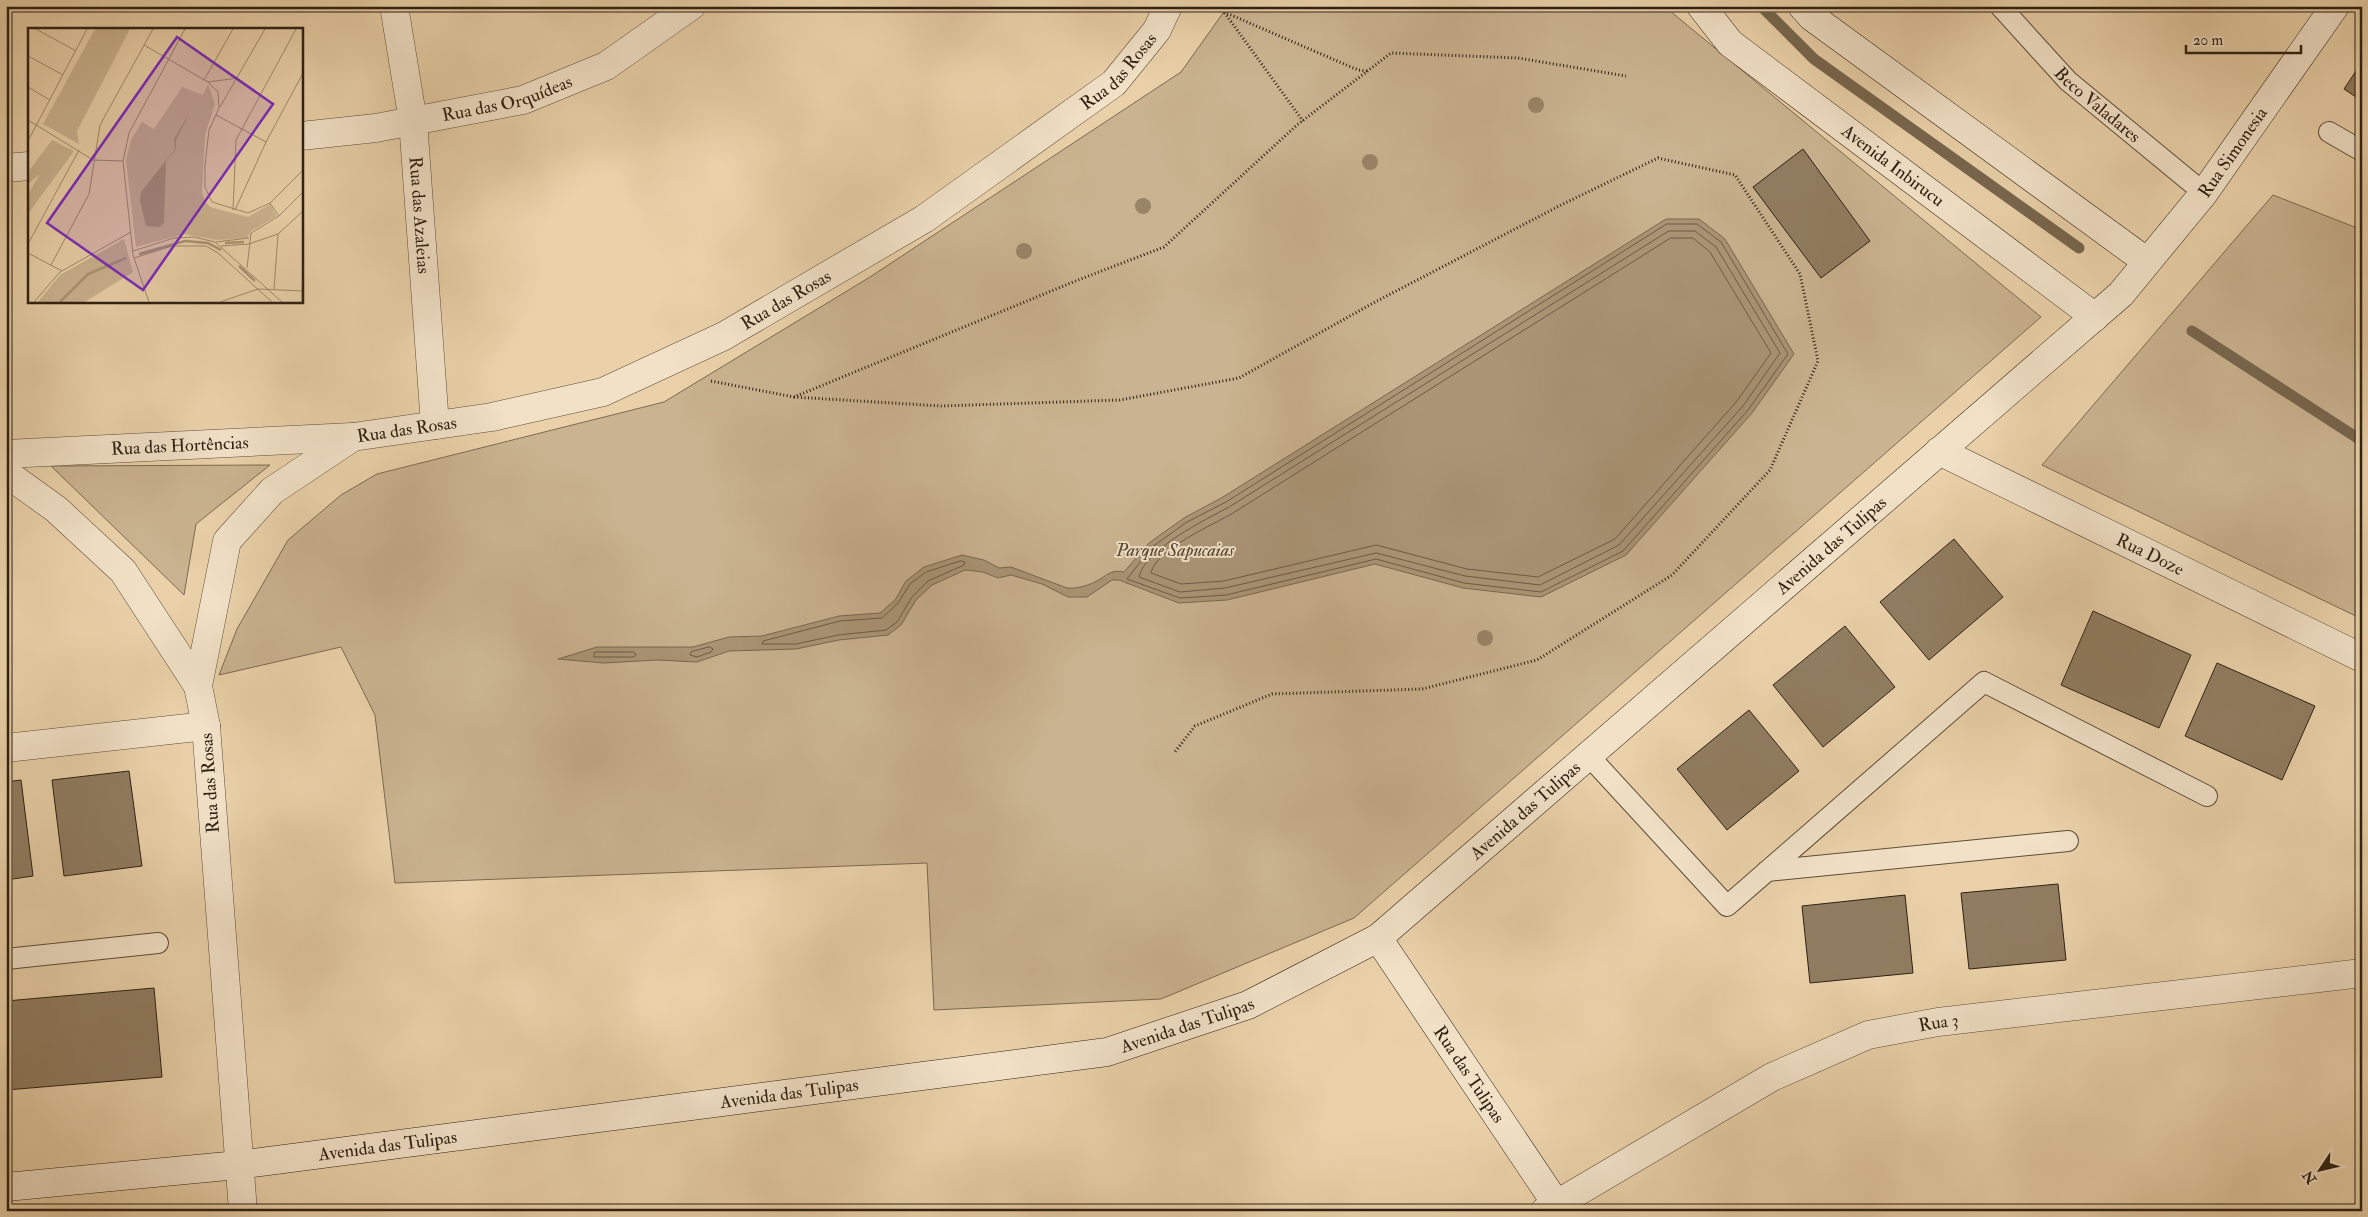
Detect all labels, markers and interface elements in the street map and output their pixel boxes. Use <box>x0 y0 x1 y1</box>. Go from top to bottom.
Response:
scale bar <box>2186 22 2300 54</box>
inset map <box>28 28 302 302</box>
street label: Rua das Rosas <box>1076 28 1162 115</box>
text: 20 m <box>2193 31 2223 50</box>
street label: Beco Valadares <box>2049 62 2145 148</box>
street label: Rua das Orquídeas <box>440 70 576 127</box>
street label: Rua Simonesia <box>2193 102 2273 202</box>
street label: Avenida Inbirucu <box>1836 119 1949 212</box>
street label: Rua das Azaleias <box>404 156 436 275</box>
street label: Rua das Rosas <box>737 264 835 335</box>
street label: Rua das Rosas <box>355 411 458 448</box>
street label: Rua das Hortências <box>110 431 249 460</box>
street label: Avenida das Tulipas <box>1770 491 1891 600</box>
street label: Rua Doze <box>2112 528 2188 581</box>
park label: Parque Sapucaias <box>1115 539 1235 562</box>
street label: Rua das Rosas <box>195 732 225 834</box>
street label: Avenida das Tulipas <box>1464 756 1585 865</box>
street label: Avenida das Tulipas <box>1117 992 1258 1058</box>
street label: Rua 3 <box>1917 1008 1960 1037</box>
street label: Rua das Tulipas <box>1428 1021 1510 1127</box>
street label: Avenida das Tulipas <box>718 1073 860 1114</box>
street label: Avenida das Tulipas <box>316 1125 458 1166</box>
north arrow <box>2296 1144 2346 1194</box>
text: N <box>2299 1167 2321 1188</box>

